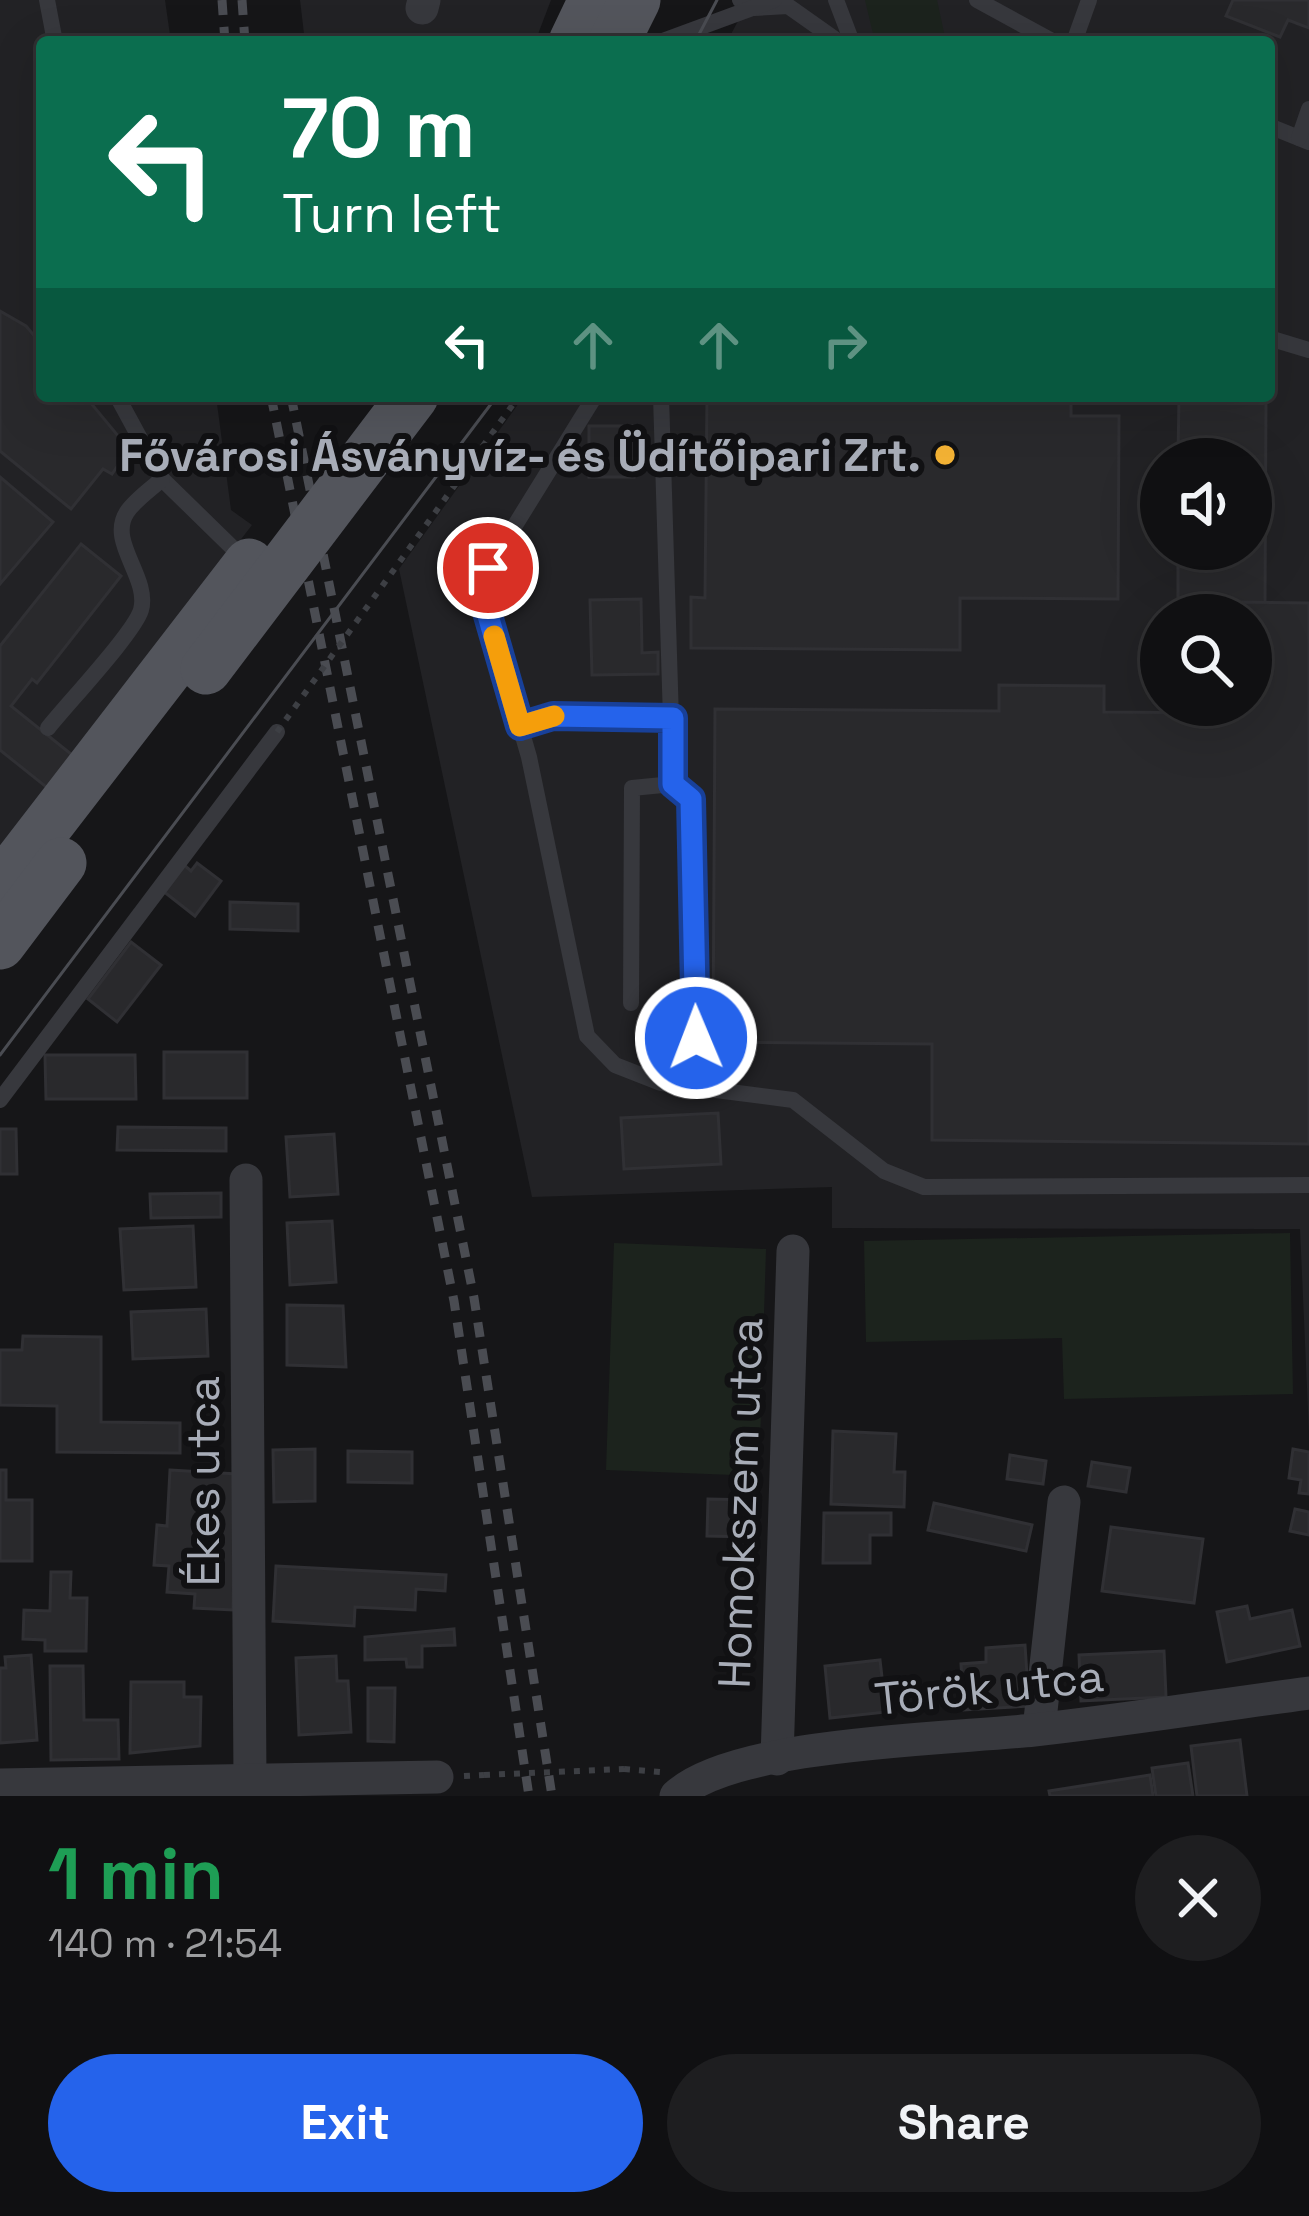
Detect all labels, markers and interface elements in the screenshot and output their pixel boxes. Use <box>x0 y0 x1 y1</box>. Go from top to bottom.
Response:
text: 70 m <box>282 74 476 182</box>
icon: left <box>84 84 240 240</box>
text: Turn left <box>282 179 502 248</box>
icon: left <box>434 312 500 378</box>
icon: ahead <box>560 312 626 378</box>
icon: ahead <box>686 312 752 378</box>
icon: right <box>812 312 878 378</box>
place label: Fővárosi Ásványvíz- és Üdítőipari Zrt. <box>119 427 921 484</box>
map controls <box>1140 438 1272 726</box>
button: sound <box>1140 438 1272 570</box>
marker: Fővárosi Ásványvíz- és Üdítőipari Zrt. <box>932 442 958 468</box>
pin <box>437 517 539 619</box>
icon: arrive <box>455 535 521 601</box>
button: search <box>1140 594 1272 726</box>
position arrow <box>633 975 759 1101</box>
street label: Homokszem utca <box>706 1317 775 1689</box>
street label: Ékes utca <box>175 1376 232 1586</box>
street label: Török utca <box>872 1647 1106 1728</box>
text: 1 min <box>48 1828 224 1920</box>
button: close <box>1135 1835 1261 1961</box>
text: 140 m · 21:54 <box>48 1919 282 1968</box>
button: Exit <box>48 2054 643 2192</box>
button: Share <box>667 2054 1261 2192</box>

